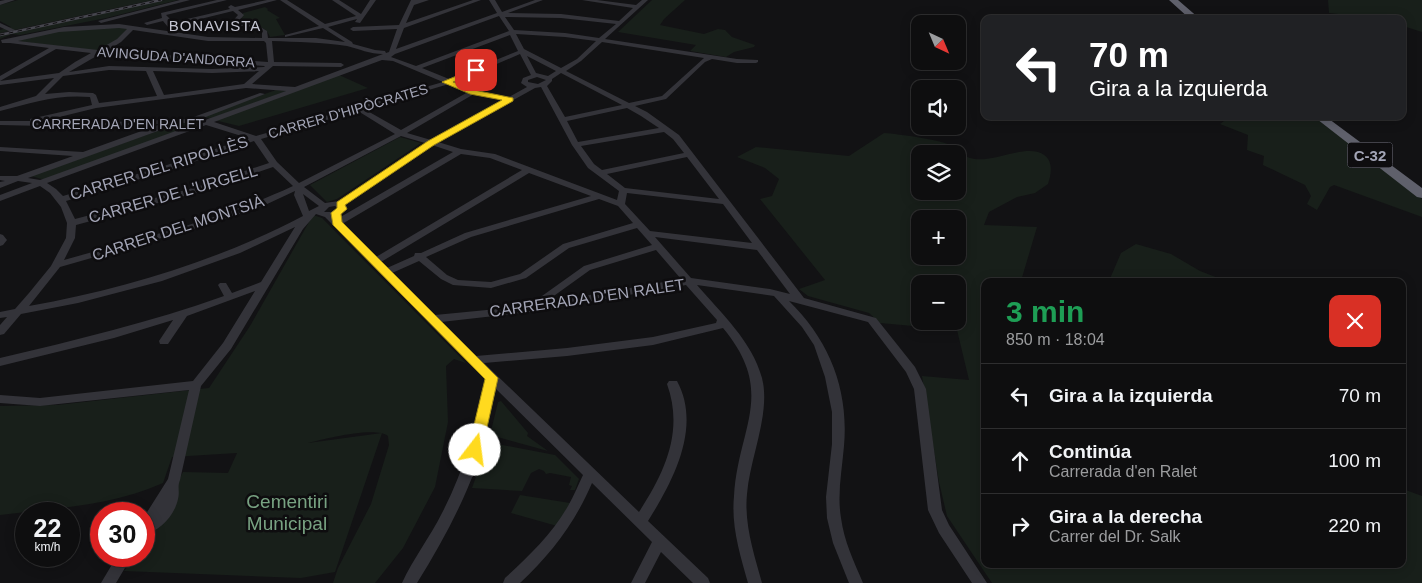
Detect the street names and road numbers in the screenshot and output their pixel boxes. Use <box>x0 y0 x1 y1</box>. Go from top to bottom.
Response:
street label: AVINGUDA D'ANDORRA <box>97 44 256 71</box>
street label: CARRER D'HIPÒCRATES <box>266 80 430 142</box>
street label: CARRERADA D'EN RALET <box>32 116 205 132</box>
street label: CARRER DEL RIPOLLÈS <box>68 132 250 203</box>
road number: C-32 <box>1348 142 1392 168</box>
street label: CARRER DE L'URGELL <box>87 162 259 226</box>
street label: CARRER DEL MONTSIÀ <box>90 191 266 264</box>
street label: CARRERADA D'EN RALET <box>488 276 686 320</box>

